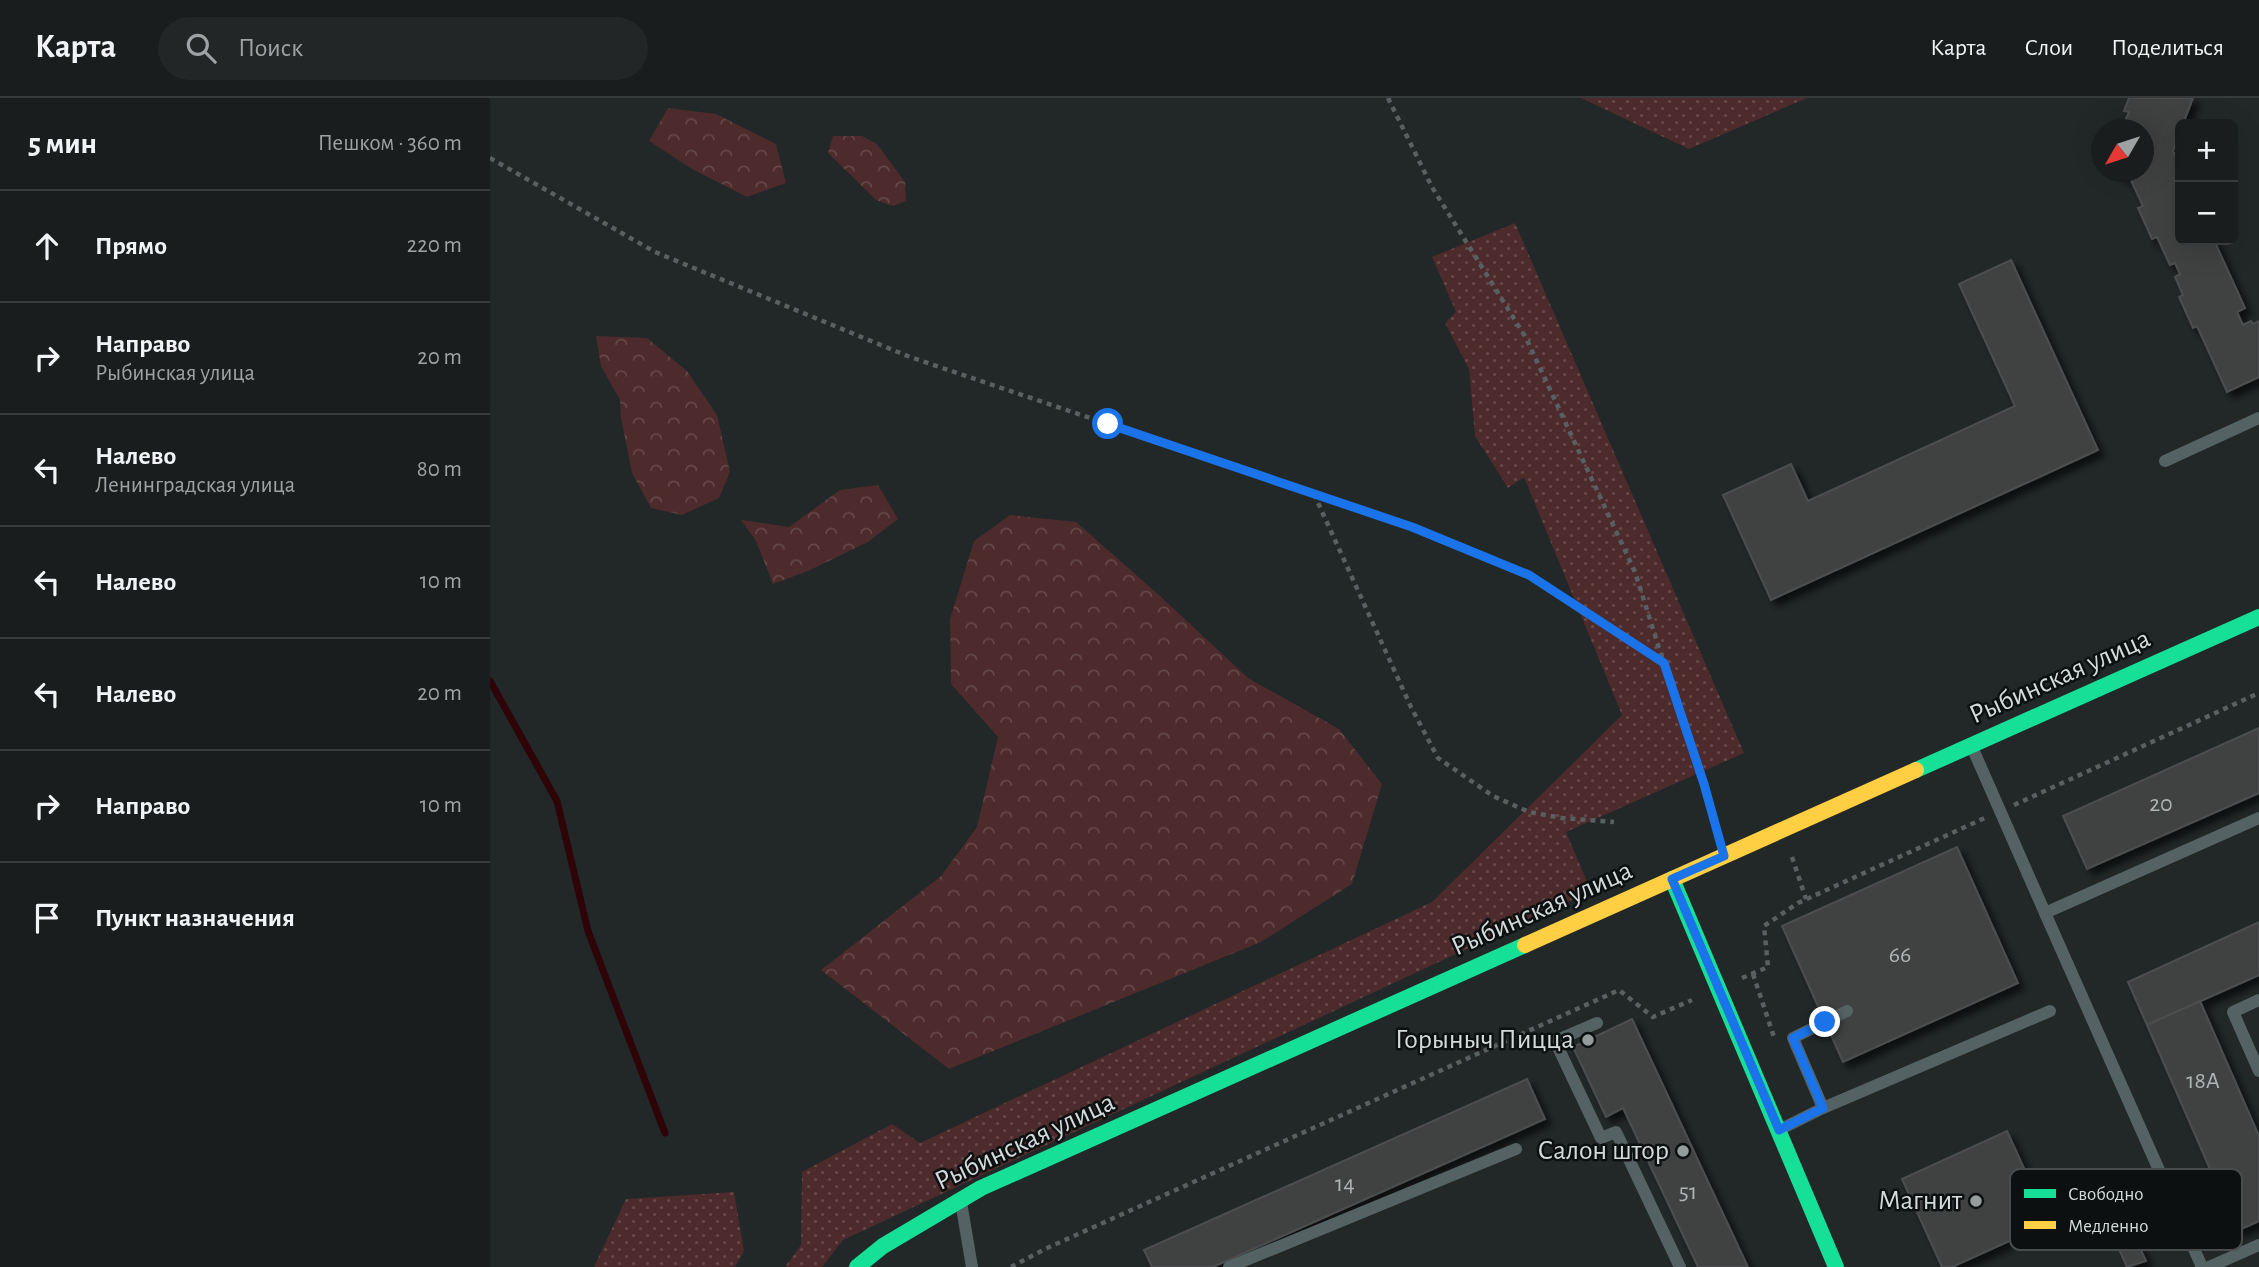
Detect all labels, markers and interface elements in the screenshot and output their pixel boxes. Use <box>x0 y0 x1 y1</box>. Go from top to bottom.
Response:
search box <box>158 17 648 80</box>
icon: search <box>182 29 220 67</box>
text: Карта <box>35 31 116 64</box>
text: Поиск <box>238 35 303 61</box>
text: Карта <box>1930 36 1986 60</box>
text: Слои <box>2024 36 2073 60</box>
text: Поделиться <box>2111 36 2224 60</box>
north arrow <box>2091 119 2154 182</box>
map controls <box>2175 119 2238 245</box>
button: + <box>2175 119 2238 182</box>
text: 5 мин <box>28 129 97 159</box>
text: Пешком · 360 m <box>318 132 462 155</box>
button: − <box>2175 182 2238 245</box>
icon: ahead <box>28 227 66 265</box>
text: Прямо <box>95 233 167 259</box>
text: 220 m <box>407 234 462 257</box>
text: Направо <box>95 331 190 357</box>
icon: right <box>28 339 66 377</box>
text: 20 m <box>417 346 462 369</box>
text: Рыбинская улица <box>95 362 255 385</box>
route start <box>1092 408 1123 439</box>
text: Налево <box>95 443 176 469</box>
icon: left <box>28 451 66 489</box>
text: 80 m <box>417 458 462 481</box>
text: Ленинградская улица <box>95 474 295 497</box>
icon: left <box>28 563 66 601</box>
text: Налево <box>95 569 176 595</box>
text: 10 m <box>420 570 462 593</box>
street label: Рыбинская улица <box>1965 624 2155 729</box>
icon: left <box>28 675 66 713</box>
text: Налево <box>95 681 176 707</box>
text: 20 m <box>417 682 462 705</box>
icon: right <box>28 787 66 825</box>
house number: 20 <box>2149 792 2173 816</box>
text: Направо <box>95 793 190 819</box>
text: 10 m <box>420 794 462 817</box>
street label: Рыбинская улица <box>1447 856 1637 961</box>
icon: arrive <box>28 899 66 937</box>
text: Пункт назначения <box>95 905 295 931</box>
house number: 66 <box>1889 943 1911 967</box>
route end <box>1809 1006 1840 1037</box>
place label: Горыныч Пицца <box>1395 1026 1574 1054</box>
marker: Горыныч Пицца <box>1580 1032 1596 1048</box>
house number: 18А <box>2186 1069 2220 1093</box>
street label: Рыбинская улица <box>931 1088 1119 1196</box>
place label: Салон штор <box>1537 1137 1669 1165</box>
marker: Салон штор <box>1675 1143 1691 1159</box>
legend <box>2010 1169 2242 1250</box>
house number: 14 <box>1335 1172 1355 1196</box>
house number: 51 <box>1679 1180 1697 1204</box>
text: Свободно <box>2068 1185 2144 1204</box>
place label: Магнит <box>1878 1187 1963 1215</box>
marker: Магнит <box>1968 1193 1984 1209</box>
text: Медленно <box>2068 1217 2148 1236</box>

